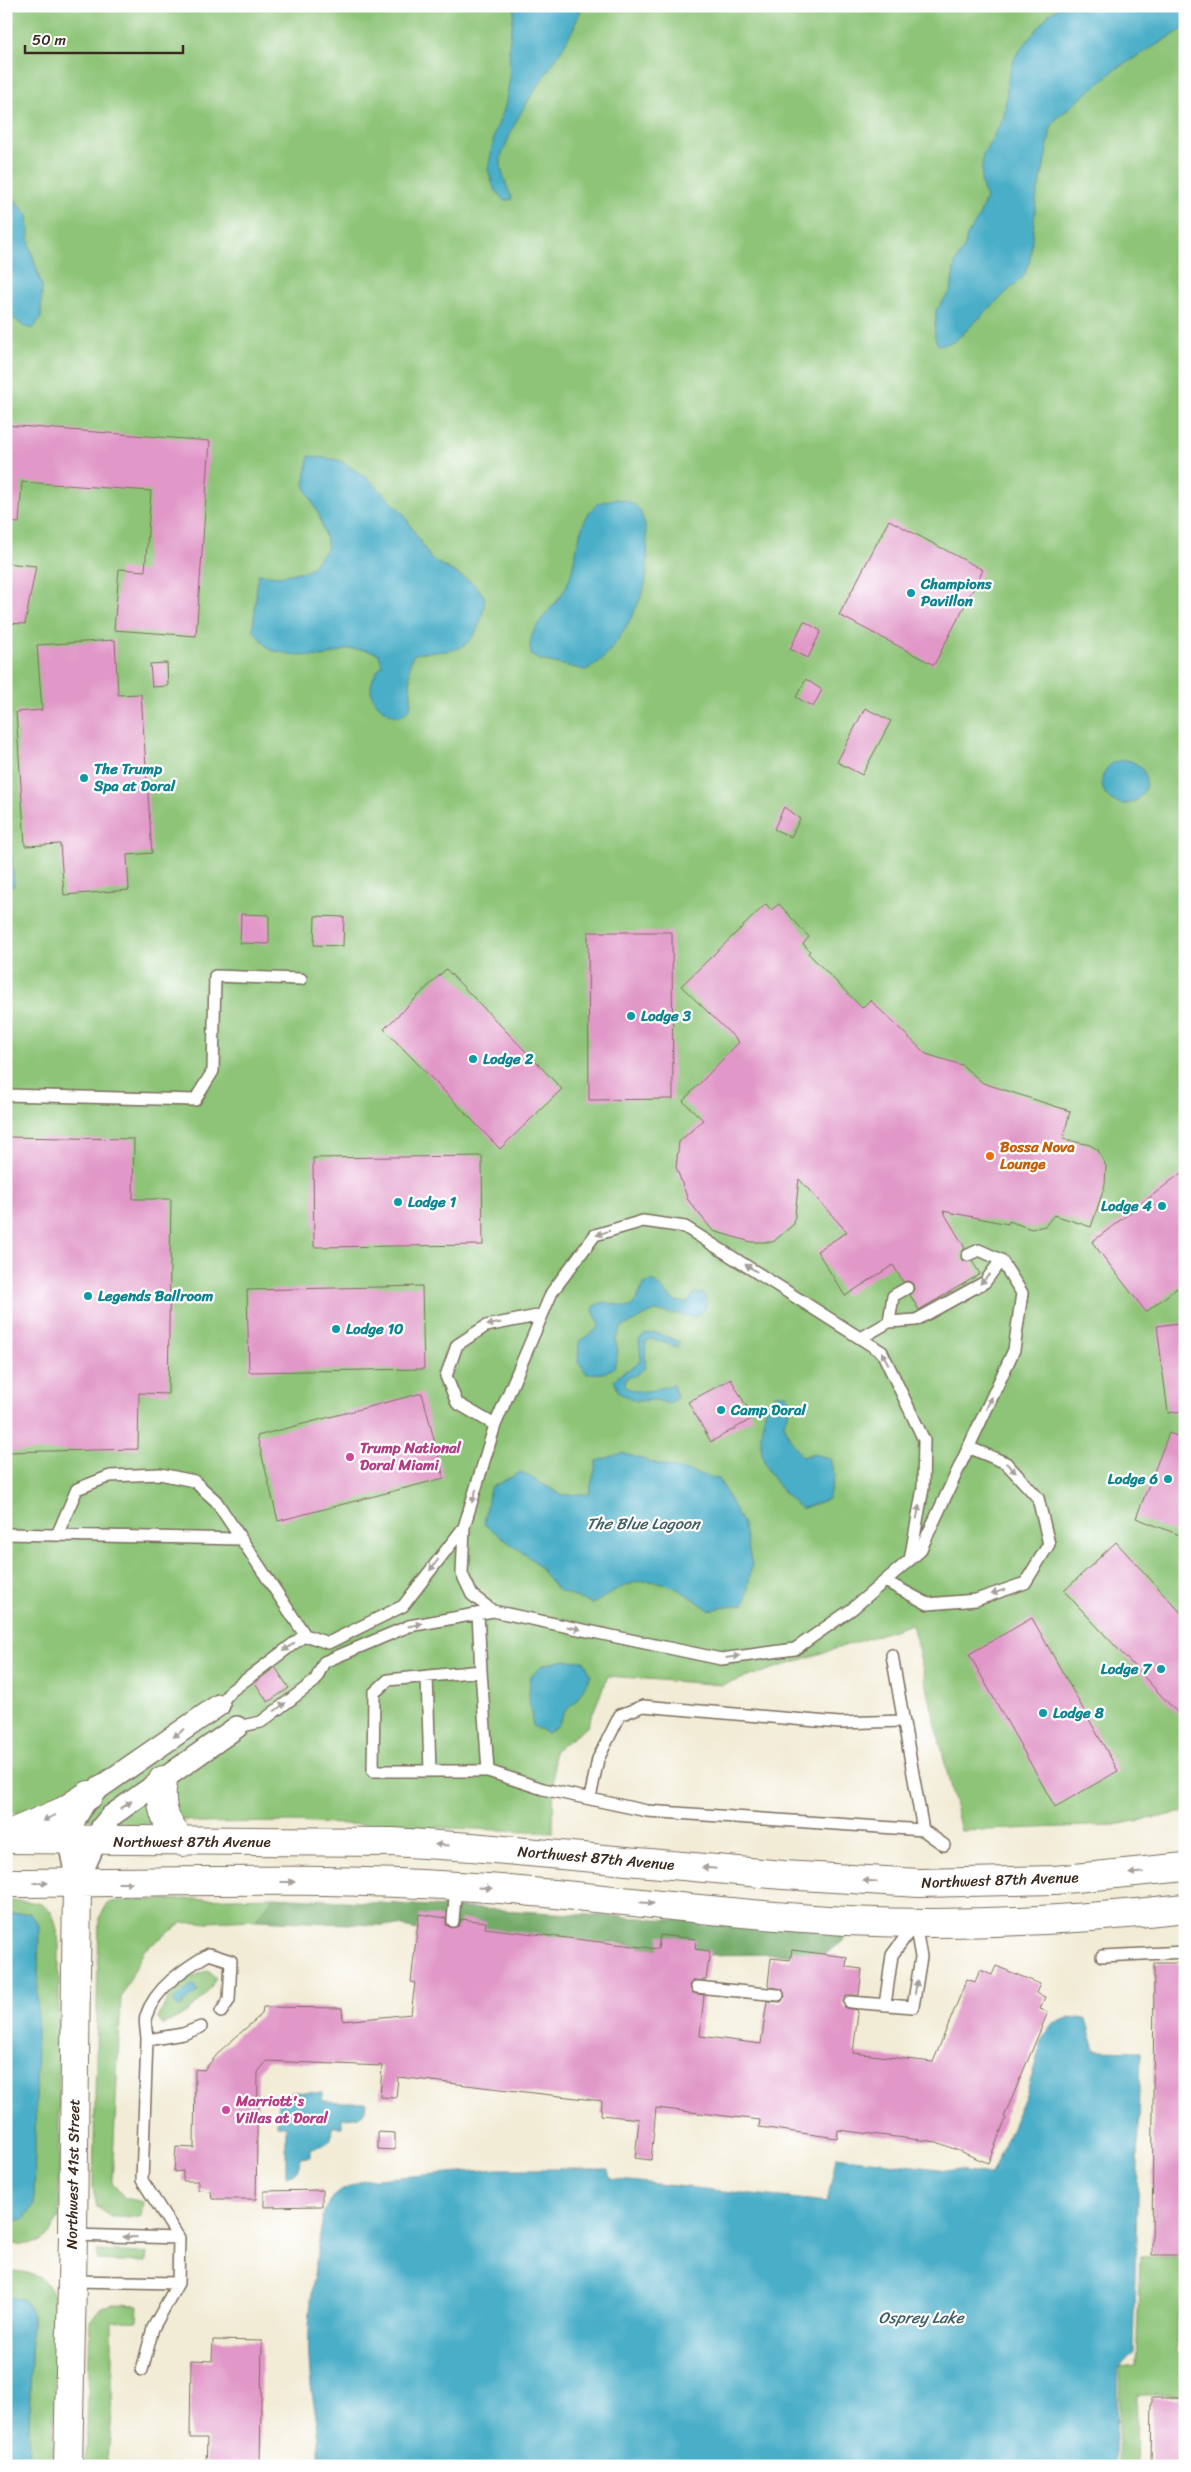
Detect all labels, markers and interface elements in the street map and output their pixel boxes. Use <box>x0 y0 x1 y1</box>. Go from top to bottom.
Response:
scale bar <box>25 22 182 54</box>
text: 50 m <box>32 27 67 53</box>
place label: Champions Pavillon <box>920 571 993 614</box>
marker: Champions Pavillon <box>905 587 917 599</box>
place label: The Trump Spa at Doral <box>93 756 176 799</box>
marker: The Trump Spa at Doral <box>78 772 90 784</box>
place label: Lodge 3 <box>641 1003 692 1029</box>
marker: Lodge 3 <box>625 1010 637 1022</box>
place label: Lodge 2 <box>483 1046 534 1072</box>
marker: Lodge 2 <box>467 1053 479 1065</box>
place label: Bossa Nova Lounge <box>1000 1134 1075 1177</box>
marker: Bossa Nova Lounge <box>984 1150 996 1162</box>
place label: Lodge 1 <box>408 1189 457 1215</box>
place label: Lodge 4 <box>1101 1193 1153 1219</box>
marker: Lodge 1 <box>392 1196 404 1208</box>
marker: Lodge 4 <box>1156 1200 1168 1212</box>
one-way arrow <box>595 1229 610 1237</box>
one-way arrow <box>744 1264 757 1273</box>
one-way arrow <box>980 1273 992 1285</box>
place label: Legends Ballroom <box>98 1283 214 1309</box>
marker: Legends Ballroom <box>82 1290 94 1302</box>
place label: Lodge 10 <box>346 1316 404 1342</box>
one-way arrow <box>487 1320 502 1328</box>
marker: Lodge 10 <box>330 1323 342 1335</box>
one-way arrow <box>881 1351 889 1366</box>
one-way arrow <box>985 1396 993 1410</box>
place label: Camp Doral <box>730 1397 807 1423</box>
marker: Camp Doral <box>715 1404 727 1416</box>
place label: Trump National Doral Miami <box>360 1435 462 1478</box>
marker: Trump National Doral Miami <box>344 1451 356 1463</box>
one-way arrow <box>1005 1462 1017 1474</box>
place label: Lodge 6 <box>1108 1466 1158 1492</box>
marker: Lodge 6 <box>1162 1473 1174 1485</box>
one-way arrow <box>470 1489 477 1504</box>
one-way arrow <box>915 1503 923 1519</box>
water label: The Blue Lagoon <box>586 1509 702 1538</box>
one-way arrow <box>429 1558 440 1571</box>
one-way arrow <box>990 1589 1005 1597</box>
one-way arrow <box>407 1621 422 1629</box>
one-way arrow <box>566 1624 581 1632</box>
one-way arrow <box>282 1642 296 1652</box>
one-way arrow <box>725 1653 741 1661</box>
place label: Lodge 7 <box>1101 1656 1152 1682</box>
marker: Lodge 7 <box>1155 1663 1167 1675</box>
place label: Lodge 8 <box>1053 1700 1105 1726</box>
one-way arrow <box>273 1702 286 1713</box>
marker: Lodge 8 <box>1037 1707 1049 1719</box>
one-way arrow <box>172 1728 185 1738</box>
one-way arrow <box>119 1801 133 1810</box>
one-way arrow <box>42 1814 56 1822</box>
street label: Northwest 87th Avenue <box>113 1829 271 1855</box>
street label: Northwest 87th Avenue <box>517 1838 675 1878</box>
one-way arrow <box>434 1840 450 1848</box>
one-way arrow <box>700 1864 716 1872</box>
street label: Northwest 87th Avenue <box>921 1864 1079 1896</box>
one-way arrow <box>1128 1869 1144 1877</box>
one-way arrow <box>862 1877 878 1885</box>
one-way arrow <box>280 1878 296 1886</box>
one-way arrow <box>34 1879 50 1887</box>
one-way arrow <box>118 1879 134 1887</box>
one-way arrow <box>477 1884 493 1892</box>
one-way arrow <box>639 1899 655 1907</box>
one-way arrow <box>913 1979 921 1995</box>
place label: Marriott's Villas at Doral <box>235 2088 328 2131</box>
street label: Northwest 41st Street <box>59 2098 87 2249</box>
marker: Marriott's Villas at Doral <box>220 2104 232 2116</box>
one-way arrow <box>122 2233 138 2241</box>
water label: Osprey Lake <box>878 2303 966 2332</box>

